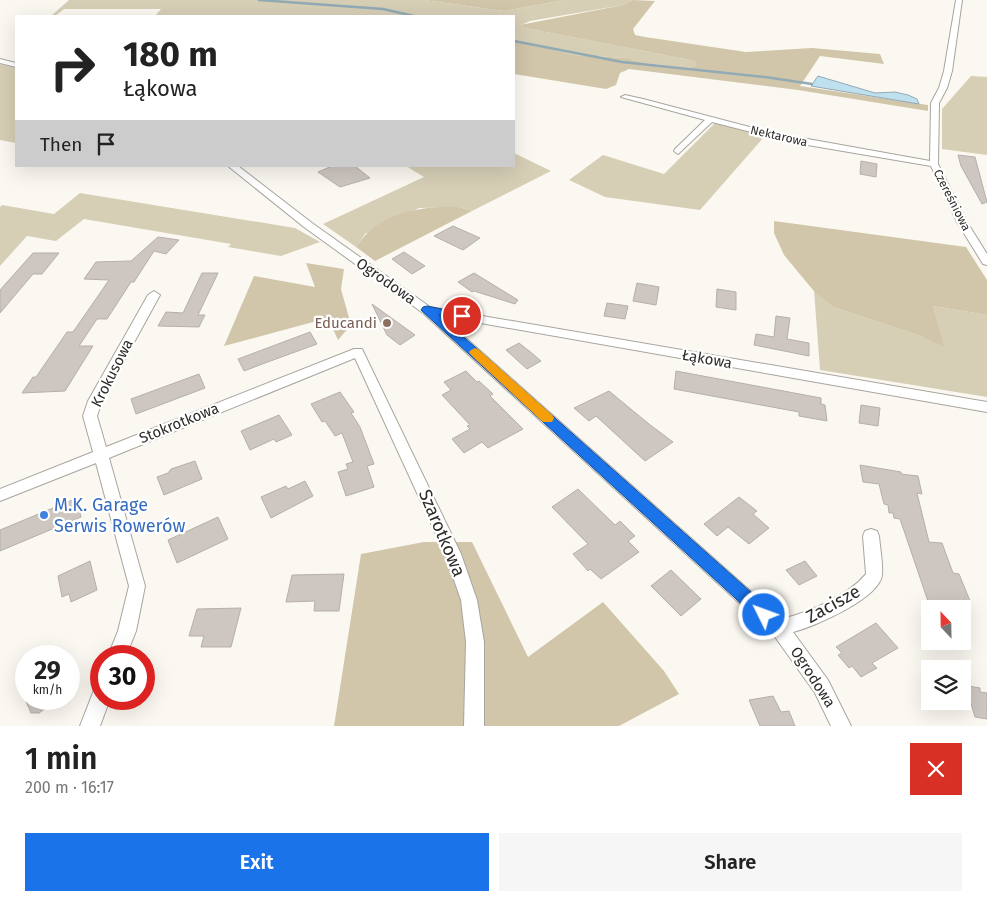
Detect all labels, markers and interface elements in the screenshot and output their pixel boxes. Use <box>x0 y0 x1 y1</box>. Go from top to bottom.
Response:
text: 180 m <box>123 33 218 75</box>
icon: right <box>40 35 105 100</box>
text: Łąkowa <box>123 75 197 102</box>
street label: Nektarowa <box>749 123 809 149</box>
icon: arrive <box>92 130 120 158</box>
text: Then <box>40 133 82 156</box>
street label: Czereśniowa <box>931 167 973 233</box>
street label: Ogrodowa <box>353 254 419 308</box>
pin <box>441 295 483 337</box>
icon: arrive <box>448 302 476 330</box>
place label: Educandi <box>314 314 377 332</box>
marker: Educandi <box>381 317 393 329</box>
street label: Krokusowa <box>87 336 137 410</box>
street label: Łąkowa <box>680 346 734 372</box>
street label: Stokrotkowa <box>137 399 221 447</box>
street label: Szarotkowa <box>414 486 470 580</box>
place label: M.K. Garage Serwis Rowerów <box>54 494 185 537</box>
marker: M.K. Garage Serwis Rowerów <box>38 509 50 521</box>
street label: Zacisze <box>802 580 864 628</box>
position arrow <box>737 588 789 640</box>
north arrow <box>921 600 971 650</box>
map controls <box>921 600 971 710</box>
street label: Ogrodowa <box>787 643 839 711</box>
speed limit sign: 30 <box>90 645 155 710</box>
text: 29 <box>34 656 61 686</box>
button: layers <box>921 660 971 710</box>
text: km/h <box>33 683 62 697</box>
text: 1 min <box>25 741 97 777</box>
button: close <box>910 743 962 795</box>
text: 200 m · 16:17 <box>25 778 114 797</box>
button: Exit <box>25 833 489 891</box>
button: Share <box>499 833 962 891</box>

